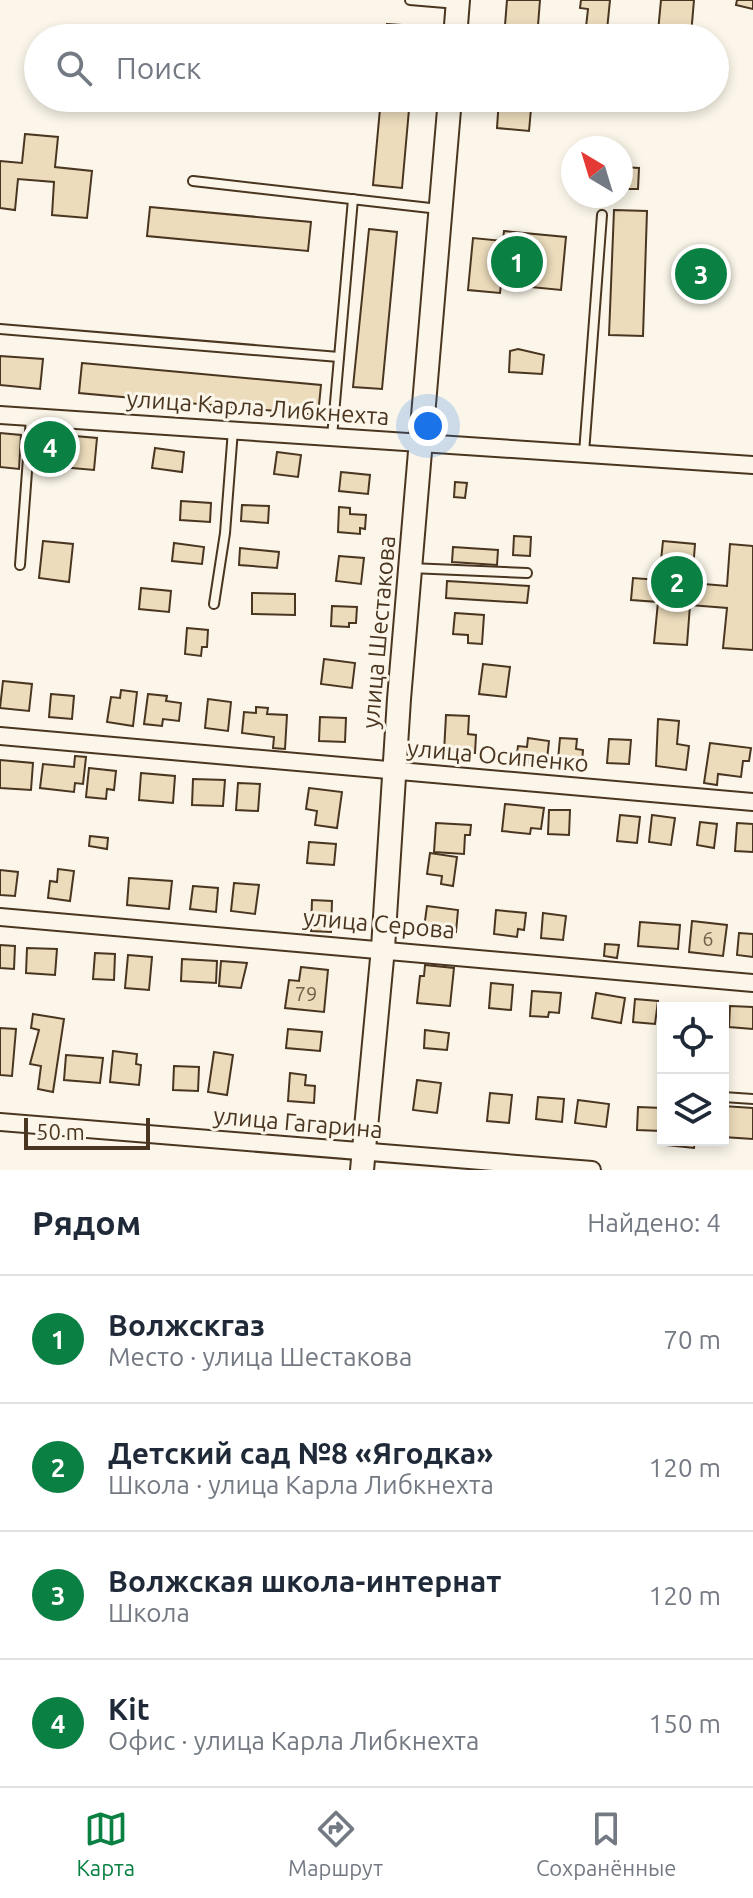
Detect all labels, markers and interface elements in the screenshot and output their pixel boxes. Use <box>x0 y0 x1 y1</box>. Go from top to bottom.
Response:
search box <box>24 24 729 112</box>
icon: search <box>52 46 96 90</box>
text: Поиск <box>116 51 201 85</box>
north arrow <box>561 136 633 208</box>
pin: 1 <box>491 232 543 292</box>
pin: 3 <box>675 244 727 304</box>
street label: улица Карла Либкнехта <box>126 385 390 430</box>
your location <box>408 406 448 446</box>
pin: 4 <box>24 417 76 477</box>
street label: улица Шестакова <box>357 534 400 730</box>
pin: 2 <box>651 552 703 612</box>
street label: улица Осипенко <box>406 734 590 777</box>
street label: улица Серова <box>302 903 456 944</box>
house number: 6 <box>702 927 714 950</box>
house number: 79 <box>295 982 317 1005</box>
map controls <box>657 1002 729 1146</box>
button: locate <box>657 1002 729 1074</box>
button: layers <box>657 1074 729 1146</box>
street label: улица Гагарина <box>212 1102 384 1143</box>
scale bar <box>24 1114 150 1150</box>
text: 50 m <box>36 1119 85 1144</box>
text: Рядом <box>32 1203 141 1241</box>
text: Найдено: 4 <box>587 1208 721 1237</box>
text: Волжскгаз <box>108 1308 265 1342</box>
text: 1 <box>51 1325 65 1354</box>
text: 70 m <box>663 1325 721 1354</box>
text: Место · улица Шестакова <box>108 1342 412 1371</box>
text: Детский сад №8 «Ягодка» <box>108 1436 493 1470</box>
text: 2 <box>51 1453 65 1482</box>
text: 120 m <box>649 1453 721 1482</box>
text: Школа · улица Карла Либкнехта <box>108 1470 494 1499</box>
text: Волжская школа-интернат <box>108 1564 501 1598</box>
text: 3 <box>51 1581 65 1610</box>
text: 120 m <box>649 1581 721 1610</box>
text: Школа <box>108 1598 190 1627</box>
text: Kit <box>108 1692 150 1726</box>
text: 4 <box>51 1709 65 1738</box>
text: 150 m <box>649 1709 721 1738</box>
text: Офис · улица Карла Либкнехта <box>108 1726 479 1755</box>
tab: Карта <box>76 1807 135 1880</box>
tab: Маршрут <box>288 1807 383 1880</box>
tab: Сохранённые <box>536 1807 677 1880</box>

